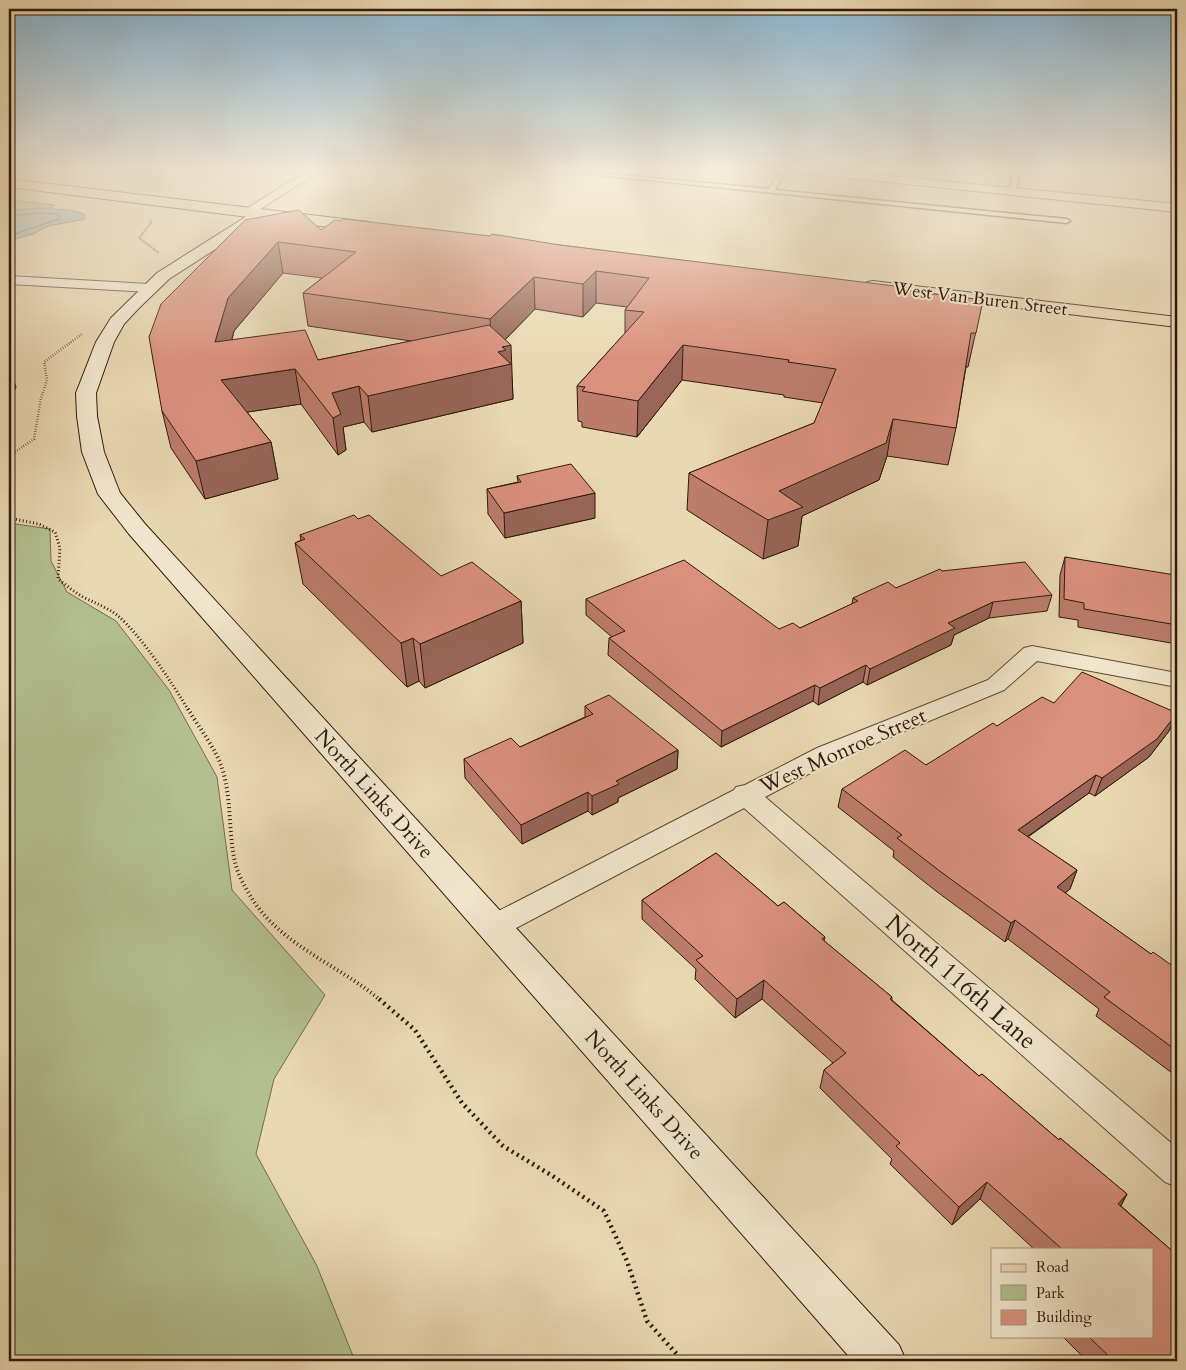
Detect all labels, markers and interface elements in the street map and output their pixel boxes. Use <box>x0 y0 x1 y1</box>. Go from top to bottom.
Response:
street label: West Van Buren Street <box>890 276 1069 322</box>
street label: West Monroe Street <box>754 701 931 801</box>
street label: North Links Drive <box>308 723 440 865</box>
street label: North 116th Lane <box>878 907 1044 1057</box>
street label: North Links Drive <box>578 1024 710 1166</box>
legend <box>991 1248 1154 1338</box>
text: Road <box>1036 1257 1069 1277</box>
text: Park <box>1036 1283 1065 1303</box>
text: Building <box>1036 1307 1092 1327</box>

